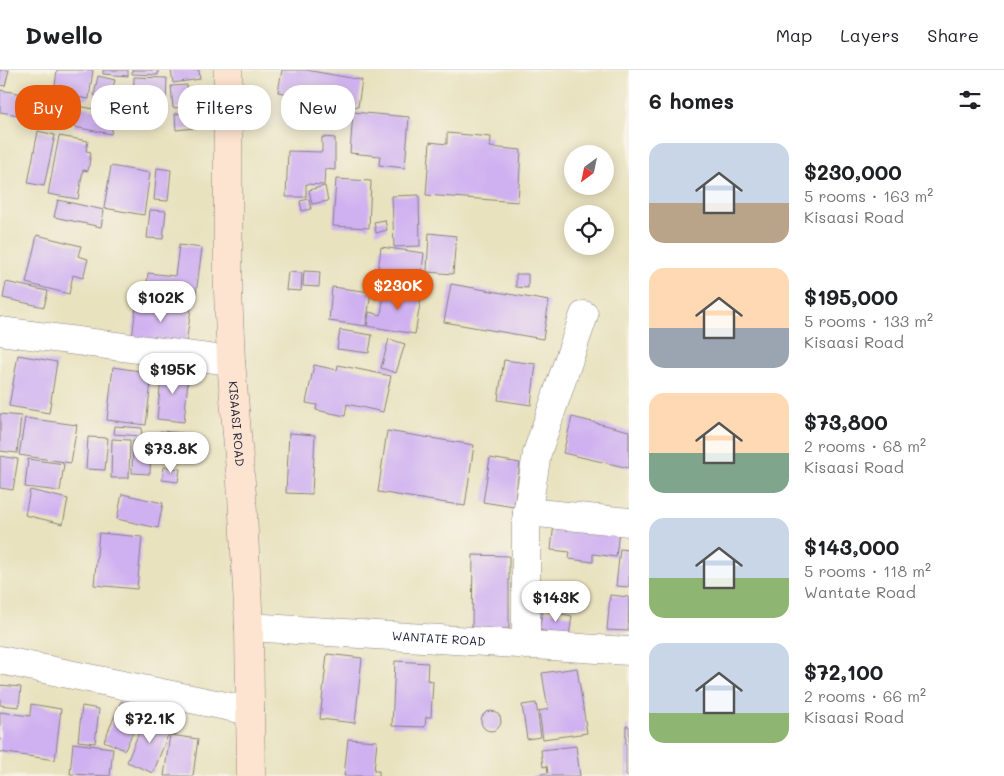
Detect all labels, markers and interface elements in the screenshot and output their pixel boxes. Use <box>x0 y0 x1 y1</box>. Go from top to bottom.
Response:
text: Dwello <box>25 19 103 50</box>
text: Map <box>776 23 812 47</box>
text: Layers <box>840 23 899 47</box>
text: Share <box>927 23 979 47</box>
chip: Buy <box>15 85 81 130</box>
chip: Rent <box>91 85 168 130</box>
chip: Filters <box>178 85 271 130</box>
chip: New <box>281 85 355 130</box>
icon: filters <box>956 86 984 114</box>
text: 6 homes <box>649 87 734 114</box>
north arrow <box>564 145 614 195</box>
map controls <box>564 145 614 255</box>
text: $230,000 <box>804 158 902 185</box>
icon: home <box>689 163 749 223</box>
text: 5 rooms · 163 m² <box>804 185 933 206</box>
button: locate <box>564 205 614 255</box>
text: Kisaasi Road <box>804 206 904 227</box>
pin: $230K <box>363 268 433 311</box>
text: $230K <box>373 274 423 295</box>
pin: $102K <box>126 280 196 323</box>
text: $195,000 <box>804 283 898 310</box>
text: $102K <box>138 286 184 307</box>
icon: home <box>689 288 749 348</box>
text: 5 rooms · 133 m² <box>804 310 933 331</box>
text: Kisaasi Road <box>804 331 904 352</box>
pin: $195K <box>138 352 208 395</box>
text: $195K <box>150 358 196 379</box>
street label: KISAASI ROAD <box>226 380 249 467</box>
text: $73,800 <box>804 408 888 435</box>
icon: home <box>689 413 749 473</box>
pin: $73.8K <box>130 432 212 474</box>
text: 2 rooms · 68 m² <box>804 435 926 456</box>
text: $73.8K <box>144 437 198 458</box>
text: Kisaasi Road <box>804 456 904 477</box>
text: $143,000 <box>804 533 899 560</box>
icon: home <box>689 538 749 598</box>
text: 5 rooms · 118 m² <box>804 560 931 581</box>
pin: $143K <box>521 580 591 623</box>
text: Wantate Road <box>804 581 916 602</box>
text: $143K <box>532 586 580 607</box>
street label: WANTATE ROAD <box>391 627 486 649</box>
text: $72,100 <box>804 658 883 685</box>
icon: home <box>689 663 749 723</box>
text: 2 rooms · 66 m² <box>804 685 926 706</box>
pin: $72.1K <box>109 702 191 744</box>
text: Kisaasi Road <box>804 706 904 727</box>
text: $72.1K <box>125 707 175 728</box>

